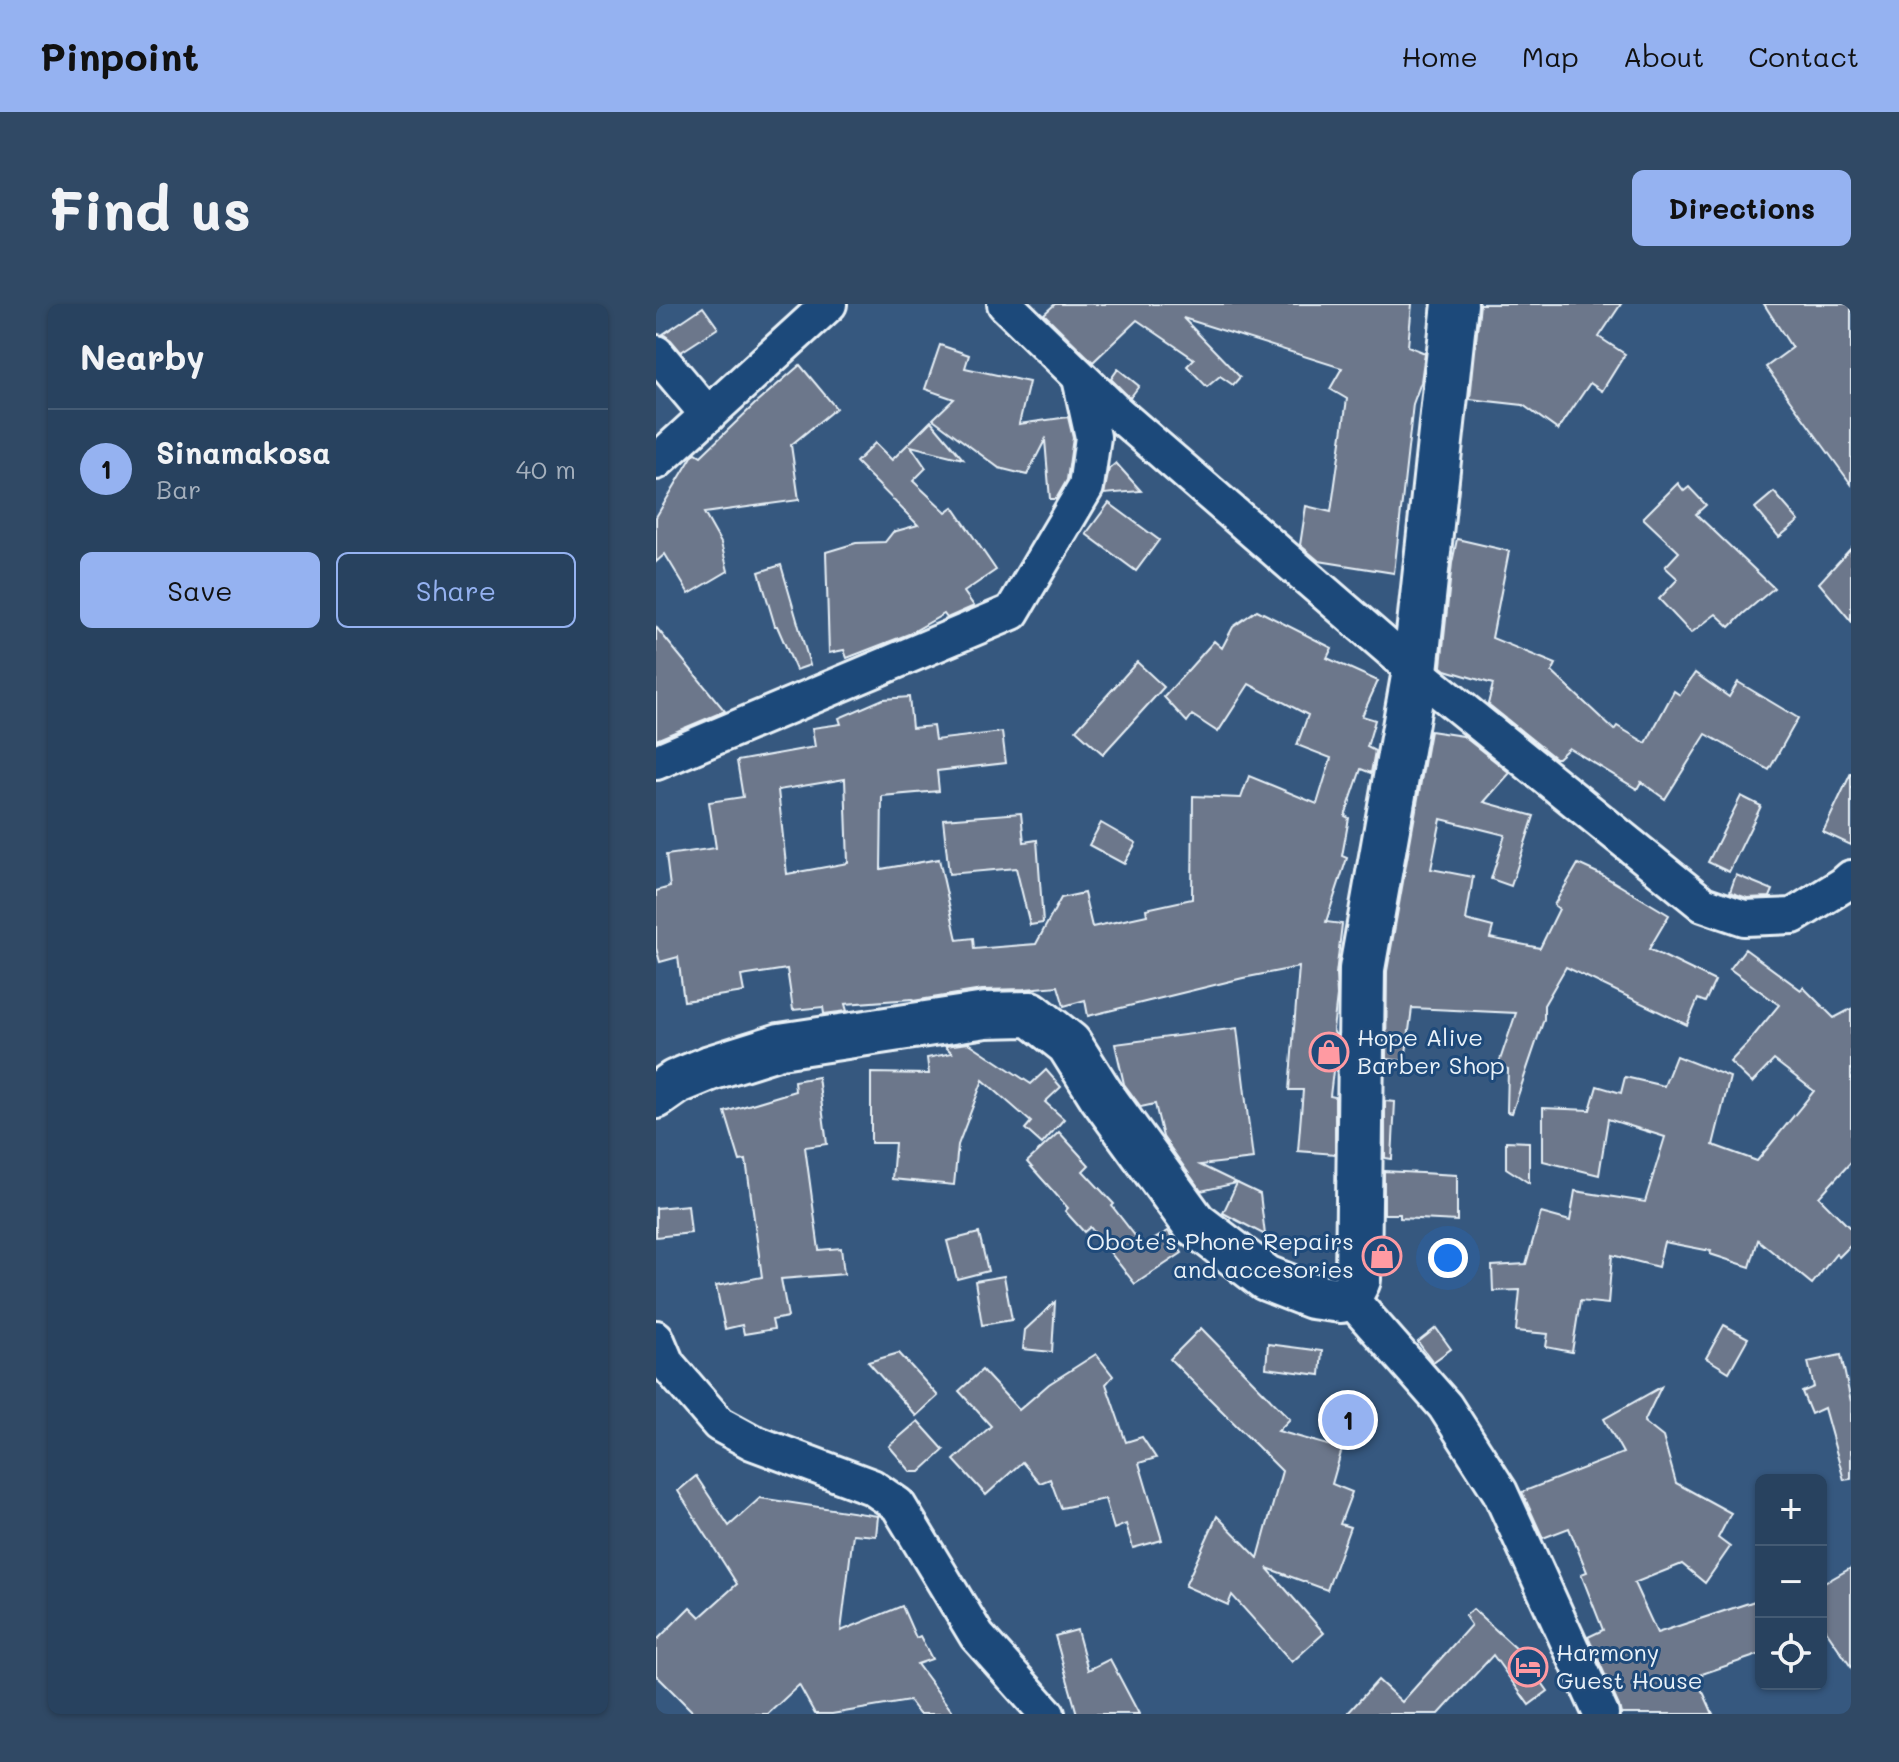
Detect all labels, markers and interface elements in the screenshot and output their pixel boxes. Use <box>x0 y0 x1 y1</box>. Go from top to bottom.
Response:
text: Pinpoint <box>40 31 199 81</box>
text: Home <box>1402 38 1478 74</box>
text: Map <box>1522 38 1579 74</box>
text: About <box>1623 38 1704 74</box>
text: Contact <box>1748 38 1859 74</box>
button: Directions <box>1632 170 1851 246</box>
text: Find us <box>48 172 251 245</box>
text: Nearby <box>80 334 205 379</box>
text: Sinamakosa <box>156 432 331 472</box>
text: 1 <box>100 452 112 486</box>
text: 40 m <box>516 452 576 486</box>
text: Bar <box>156 472 201 506</box>
button: Save <box>80 552 320 628</box>
button: Share <box>336 552 576 628</box>
place label: Hope Alive Barber Shop <box>1357 1021 1505 1080</box>
shop icon: Hope Alive Barber Shop <box>1308 1031 1350 1073</box>
place label: Obote's Phone Repairs and accesories <box>1086 1225 1354 1284</box>
shop icon: Obote's Phone Repairs and accesories <box>1361 1235 1403 1277</box>
your location <box>1428 1238 1468 1278</box>
pin: 1 <box>1322 1390 1374 1450</box>
map controls <box>1755 1474 1827 1690</box>
button: + <box>1755 1474 1827 1546</box>
button: − <box>1755 1546 1827 1618</box>
button: locate <box>1755 1618 1827 1690</box>
place label: Harmony Guest House <box>1556 1636 1703 1695</box>
hotel icon: Harmony Guest House <box>1507 1646 1549 1688</box>

